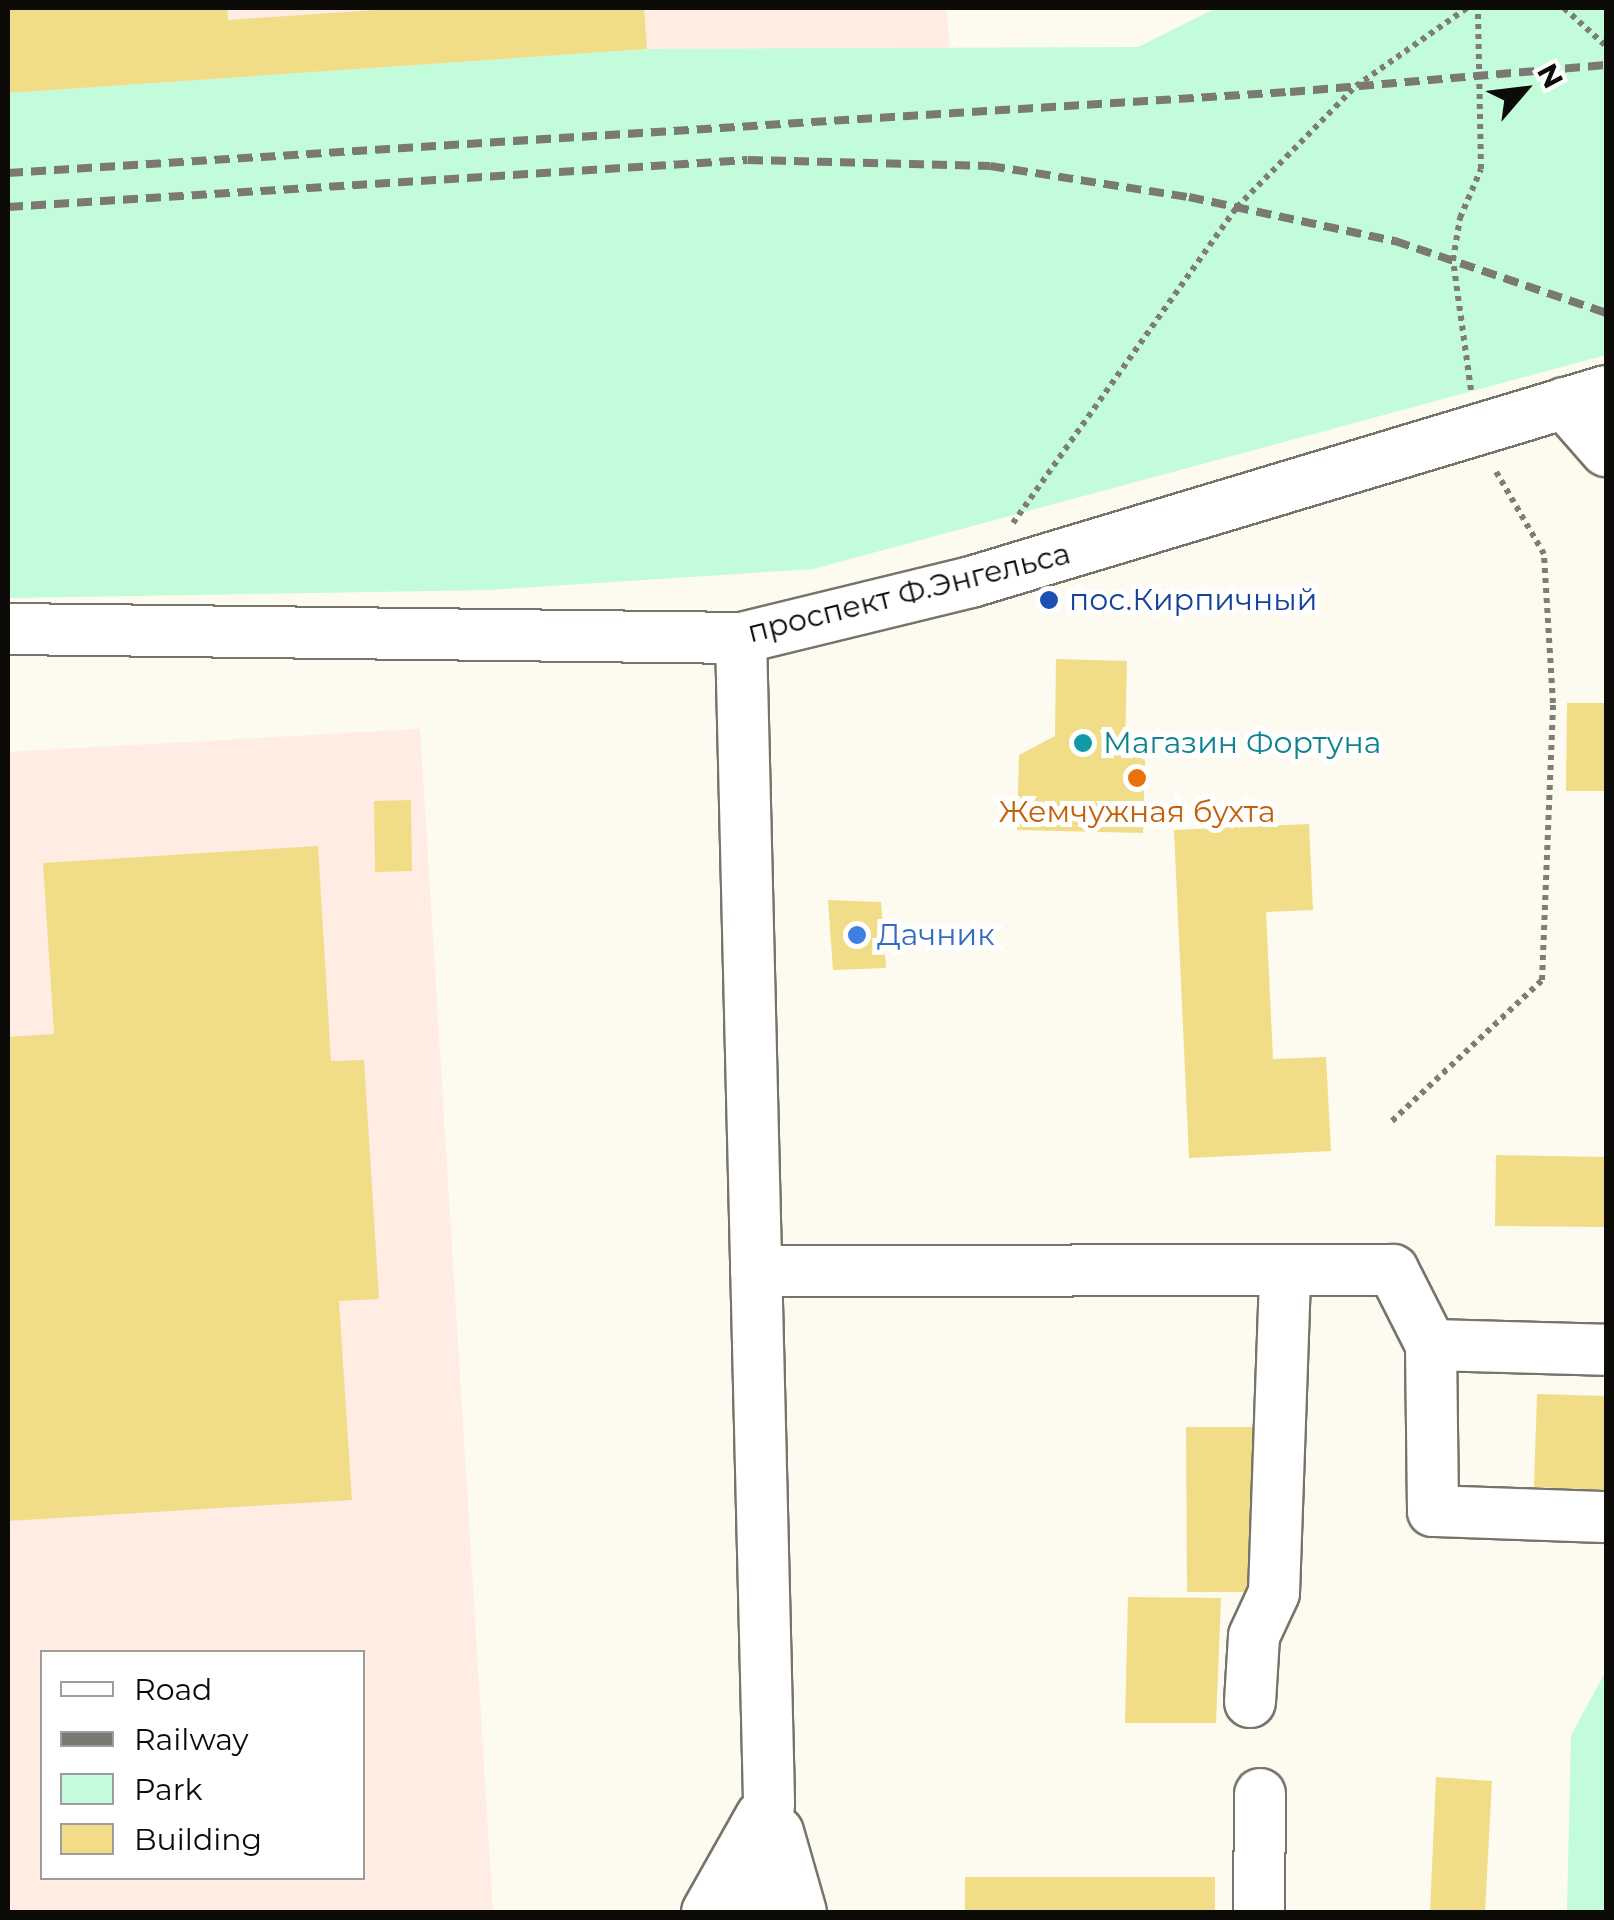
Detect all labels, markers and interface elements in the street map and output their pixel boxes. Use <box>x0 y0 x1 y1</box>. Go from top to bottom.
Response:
north arrow <box>1474 40 1574 140</box>
text: N <box>1530 58 1571 94</box>
street label: проспект Ф.Энгельса <box>744 535 1074 651</box>
place label: пос.Кирпичный <box>1069 582 1317 618</box>
marker: пос.Кирпичный <box>1038 589 1060 611</box>
place label: Магазин Фортуна <box>1103 725 1381 761</box>
marker: Магазин Фортуна <box>1072 732 1094 754</box>
marker: Жемчужная бухта <box>1126 767 1148 789</box>
place label: Жемчужная бухта <box>999 794 1275 830</box>
place label: Дачник <box>877 917 995 953</box>
marker: Дачник <box>846 924 868 946</box>
legend <box>40 1650 365 1880</box>
text: Road <box>134 1671 212 1708</box>
text: Railway <box>134 1721 249 1758</box>
text: Park <box>134 1771 203 1808</box>
text: Building <box>134 1821 262 1858</box>

